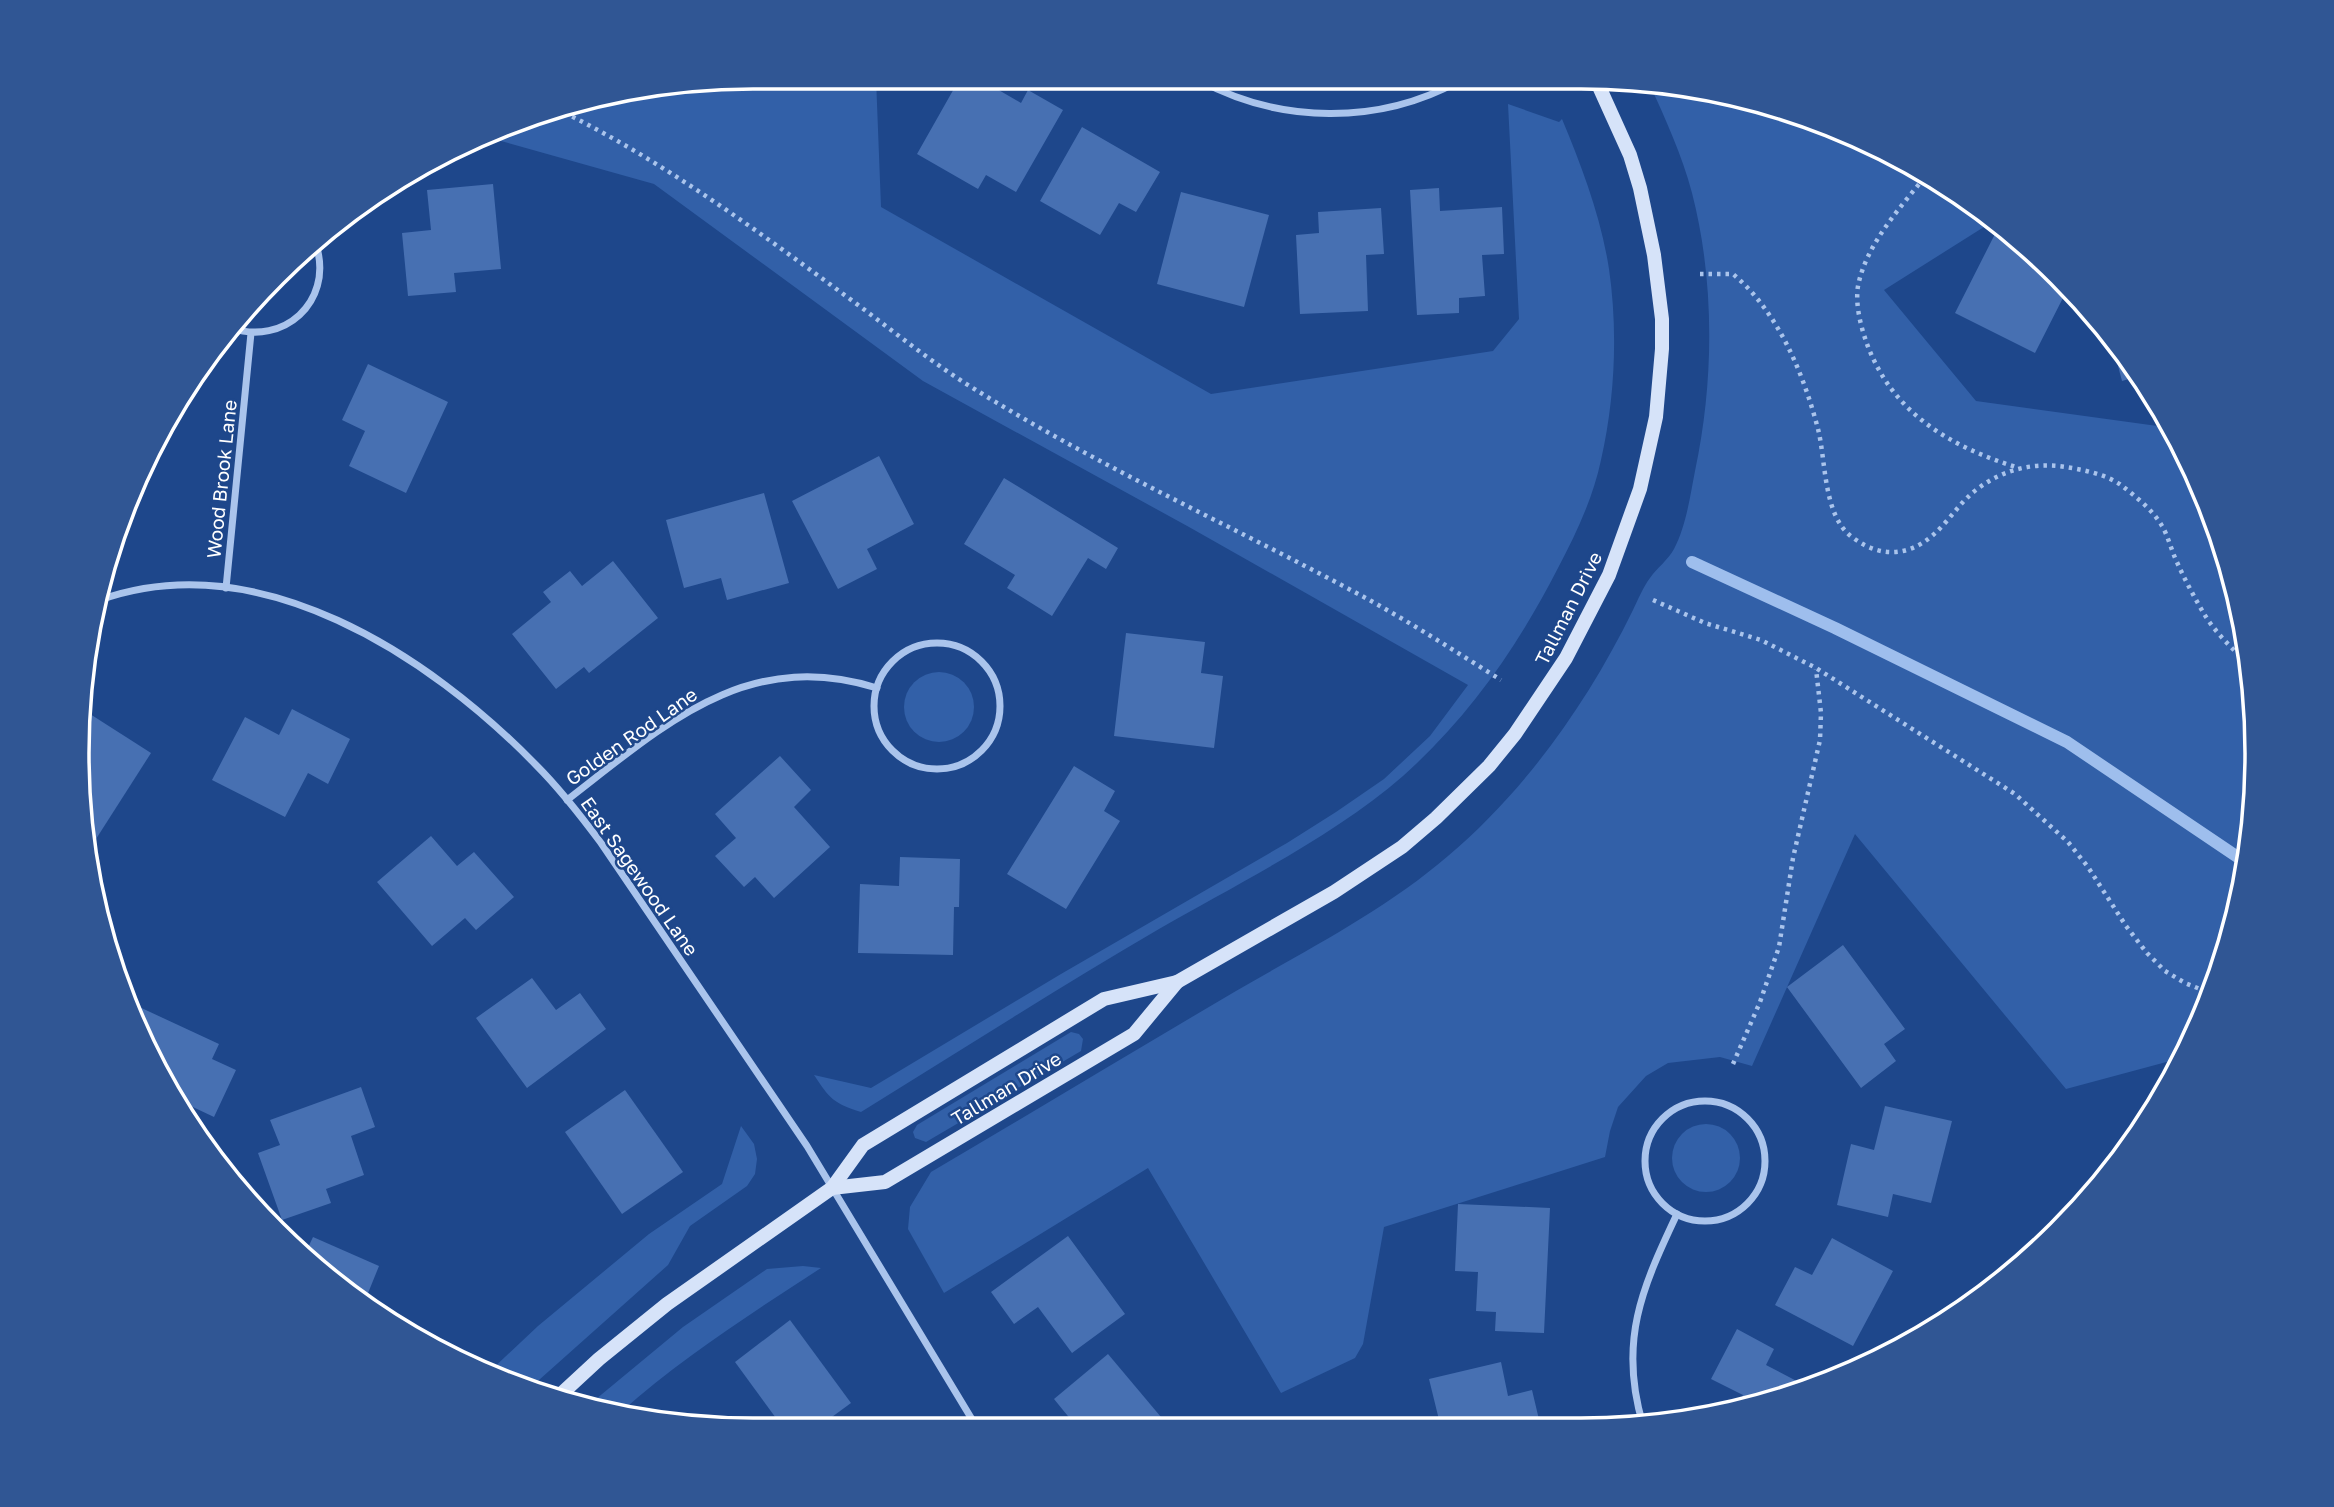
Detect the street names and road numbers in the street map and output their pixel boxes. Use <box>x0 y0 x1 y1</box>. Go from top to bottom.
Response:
street label: Wood Brook Lane <box>201 399 241 559</box>
street label: Tallman Drive <box>1530 548 1606 668</box>
street label: Golden Rod Lane <box>561 682 701 790</box>
street label: East Sagewood Lane <box>576 792 704 960</box>
street label: Tallman Drive <box>947 1046 1065 1130</box>

